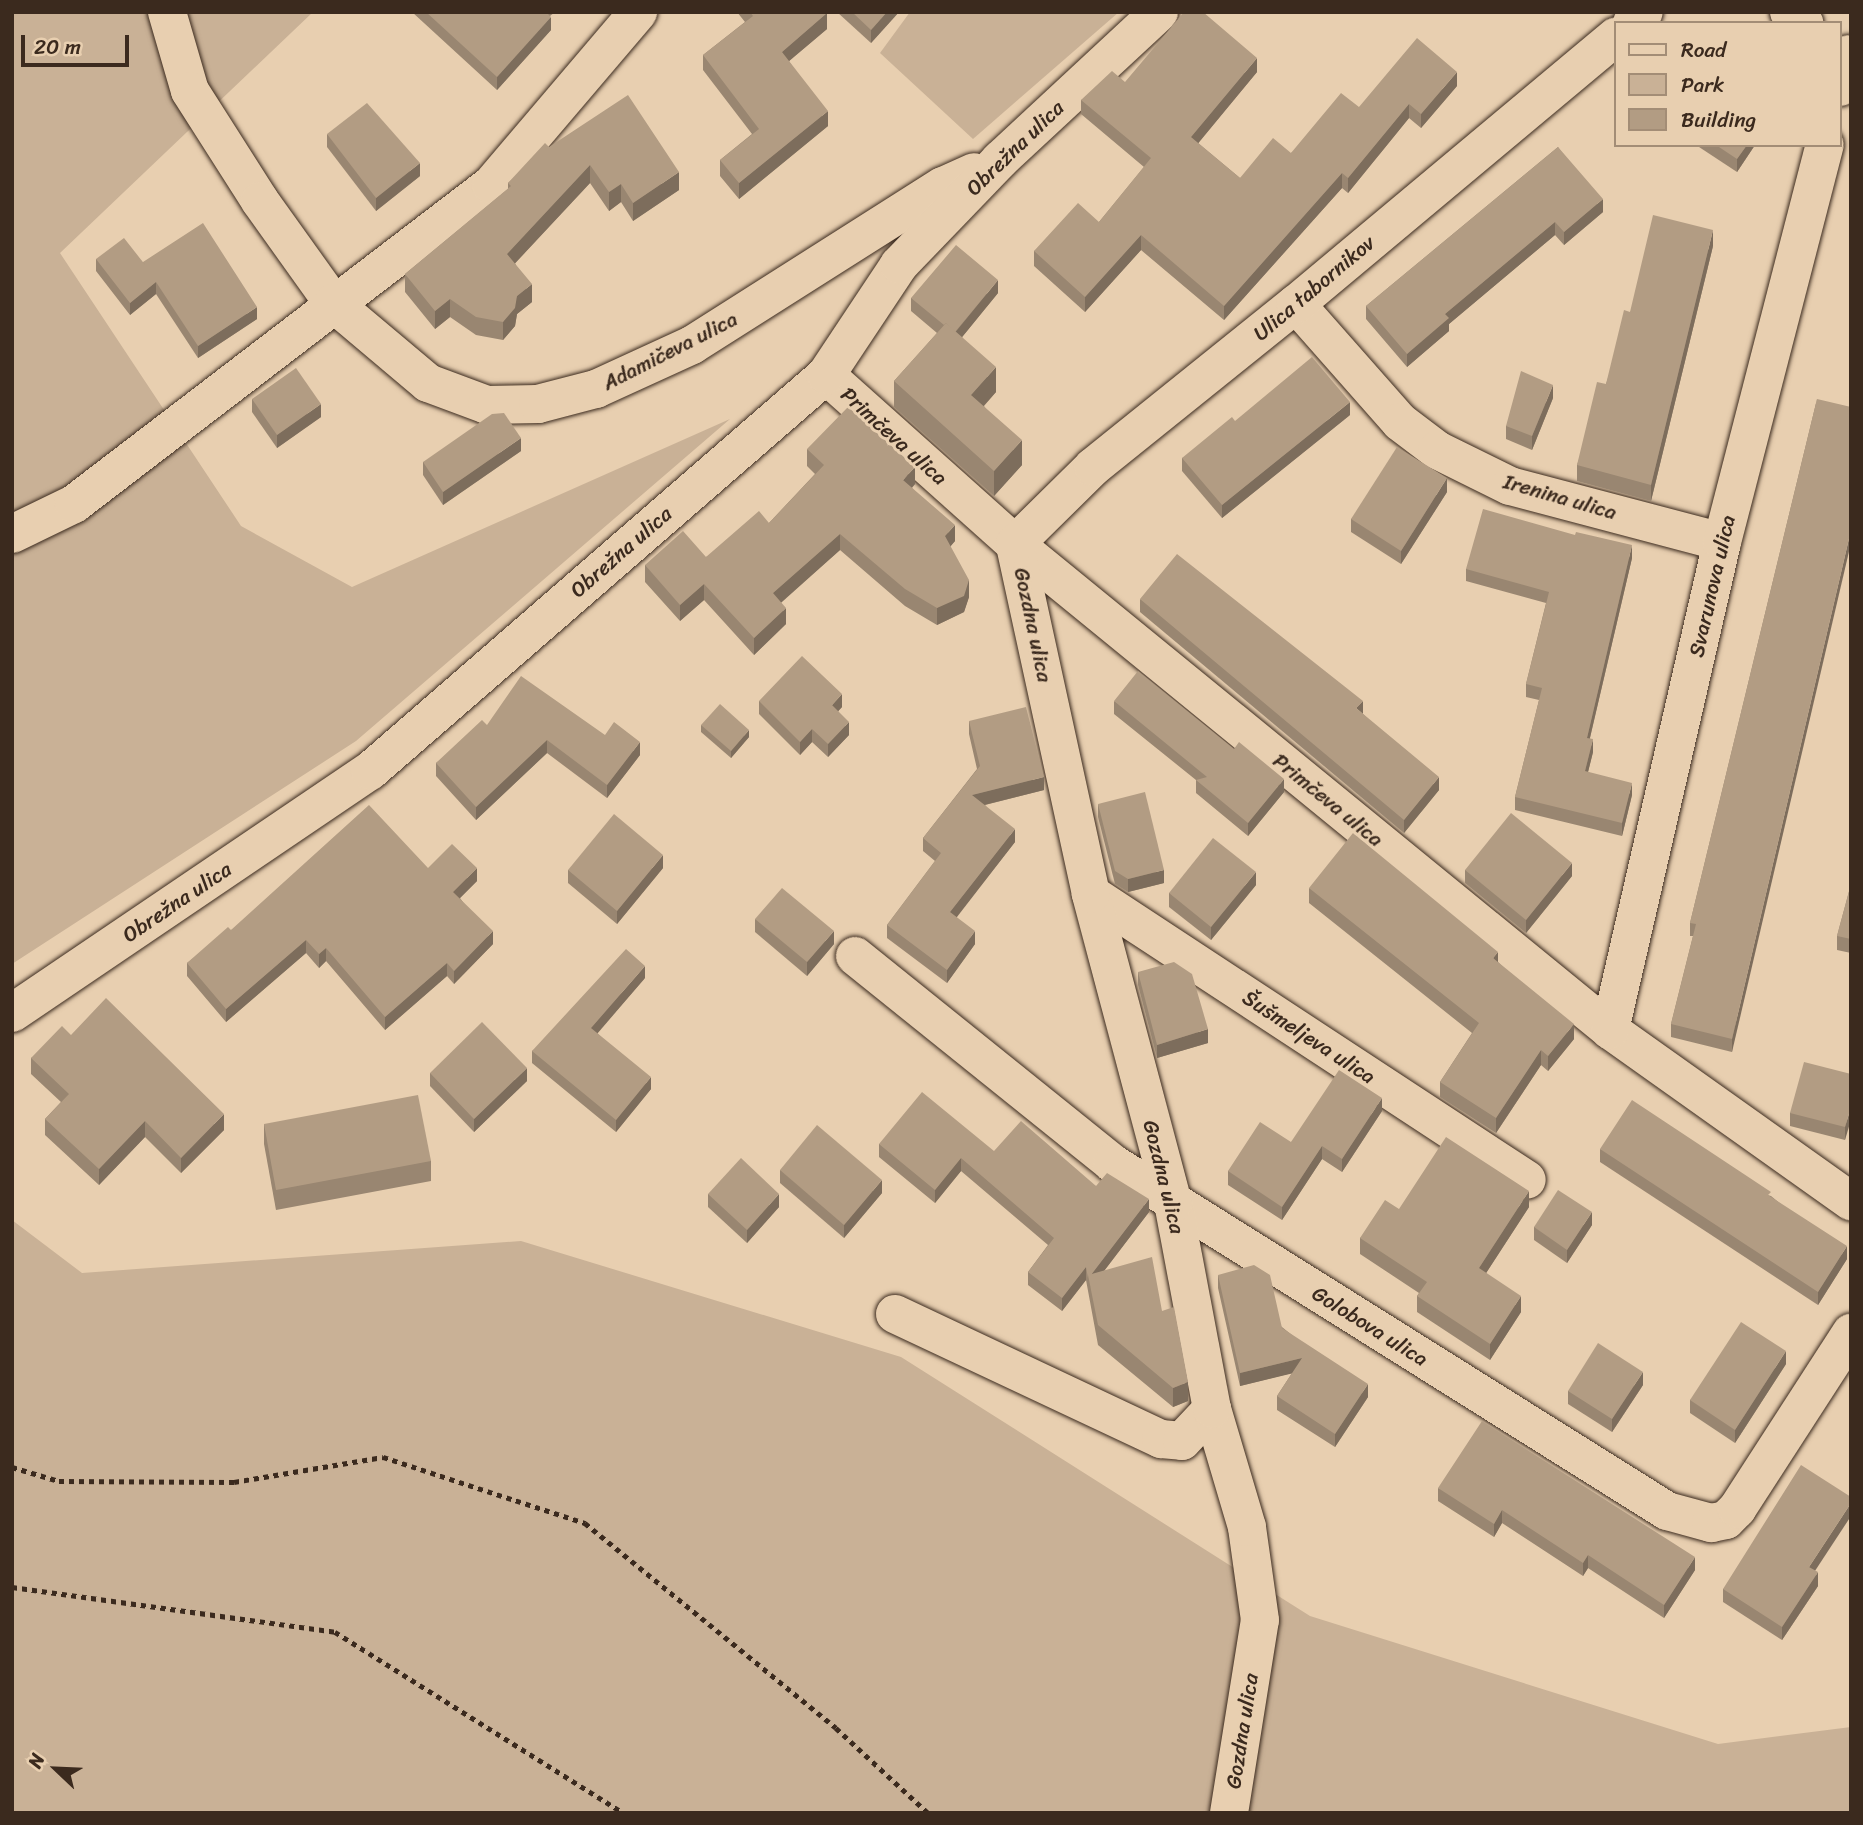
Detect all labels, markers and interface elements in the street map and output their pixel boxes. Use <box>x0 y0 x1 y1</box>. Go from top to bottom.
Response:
scale bar <box>24 21 133 65</box>
legend <box>1615 21 1842 147</box>
text: 20 m <box>34 28 81 66</box>
text: Road <box>1681 31 1726 69</box>
text: Park <box>1681 66 1724 104</box>
street label: Obrežna ulica <box>961 95 1069 201</box>
text: Building <box>1681 101 1756 139</box>
street label: Ulica tabornikov <box>1248 230 1380 346</box>
street label: Adamičeva ulica <box>598 306 742 396</box>
street label: Primčeva ulica <box>836 382 952 490</box>
street label: Irenina ulica <box>1501 469 1619 525</box>
street label: Obrežna ulica <box>565 501 677 603</box>
street label: Svarunova ulica <box>1683 513 1741 659</box>
street label: Gozdna ulica <box>1009 566 1057 684</box>
street label: Primčeva ulica <box>1268 748 1388 852</box>
street label: Obrežna ulica <box>118 856 236 948</box>
street label: Šušmeljeva ulica <box>1238 985 1380 1089</box>
street label: Gozdna ulica <box>1138 1118 1190 1236</box>
street label: Golobova ulica <box>1307 1280 1433 1372</box>
street label: Gozdna ulica <box>1220 1672 1264 1790</box>
north arrow <box>21 1734 91 1804</box>
text: N <box>18 1748 54 1773</box>

